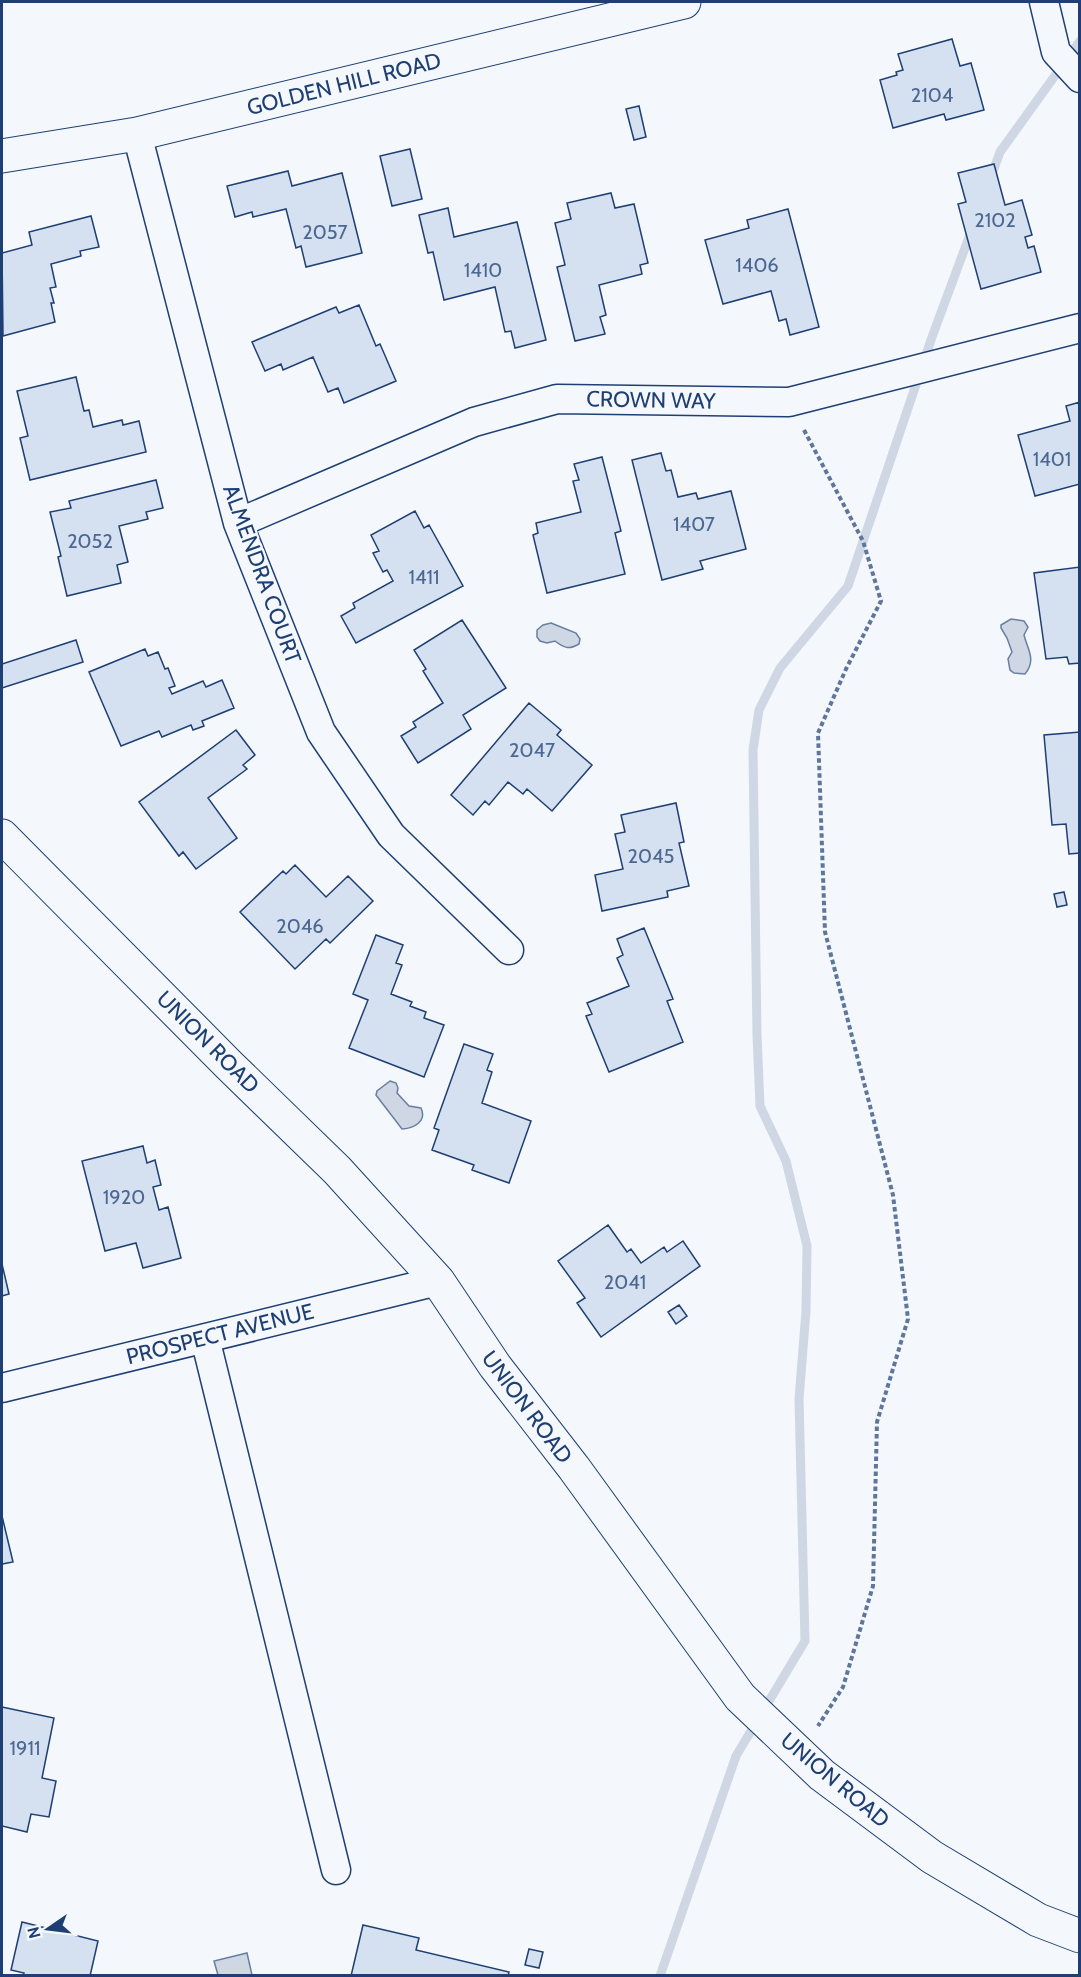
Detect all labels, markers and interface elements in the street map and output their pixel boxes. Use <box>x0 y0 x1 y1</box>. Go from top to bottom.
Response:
street label: GOLDEN HILL ROAD <box>244 47 444 121</box>
house number: 2104 <box>911 83 954 107</box>
house number: 2102 <box>974 208 1016 232</box>
house number: 2057 <box>302 220 348 244</box>
house number: 1406 <box>735 253 779 277</box>
house number: 1410 <box>464 258 502 282</box>
street label: CROWN WAY <box>586 385 716 415</box>
house number: 1401 <box>1033 447 1071 471</box>
street label: ALMENDRA COURT <box>217 481 307 667</box>
house number: 1407 <box>673 512 715 536</box>
house number: 2052 <box>67 529 113 553</box>
house number: 1411 <box>408 565 440 589</box>
house number: 2047 <box>509 738 555 762</box>
house number: 2045 <box>628 844 674 868</box>
house number: 2046 <box>276 914 324 938</box>
street label: UNION ROAD <box>151 985 265 1099</box>
house number: 1920 <box>103 1185 145 1209</box>
house number: 2041 <box>604 1270 646 1294</box>
street label: PROSPECT AVENUE <box>124 1298 316 1370</box>
street label: UNION ROAD <box>476 1345 578 1469</box>
street label: UNION ROAD <box>775 1727 895 1833</box>
house number: 1911 <box>10 1736 40 1760</box>
north arrow <box>18 1899 78 1959</box>
text: N <box>23 1925 45 1940</box>

